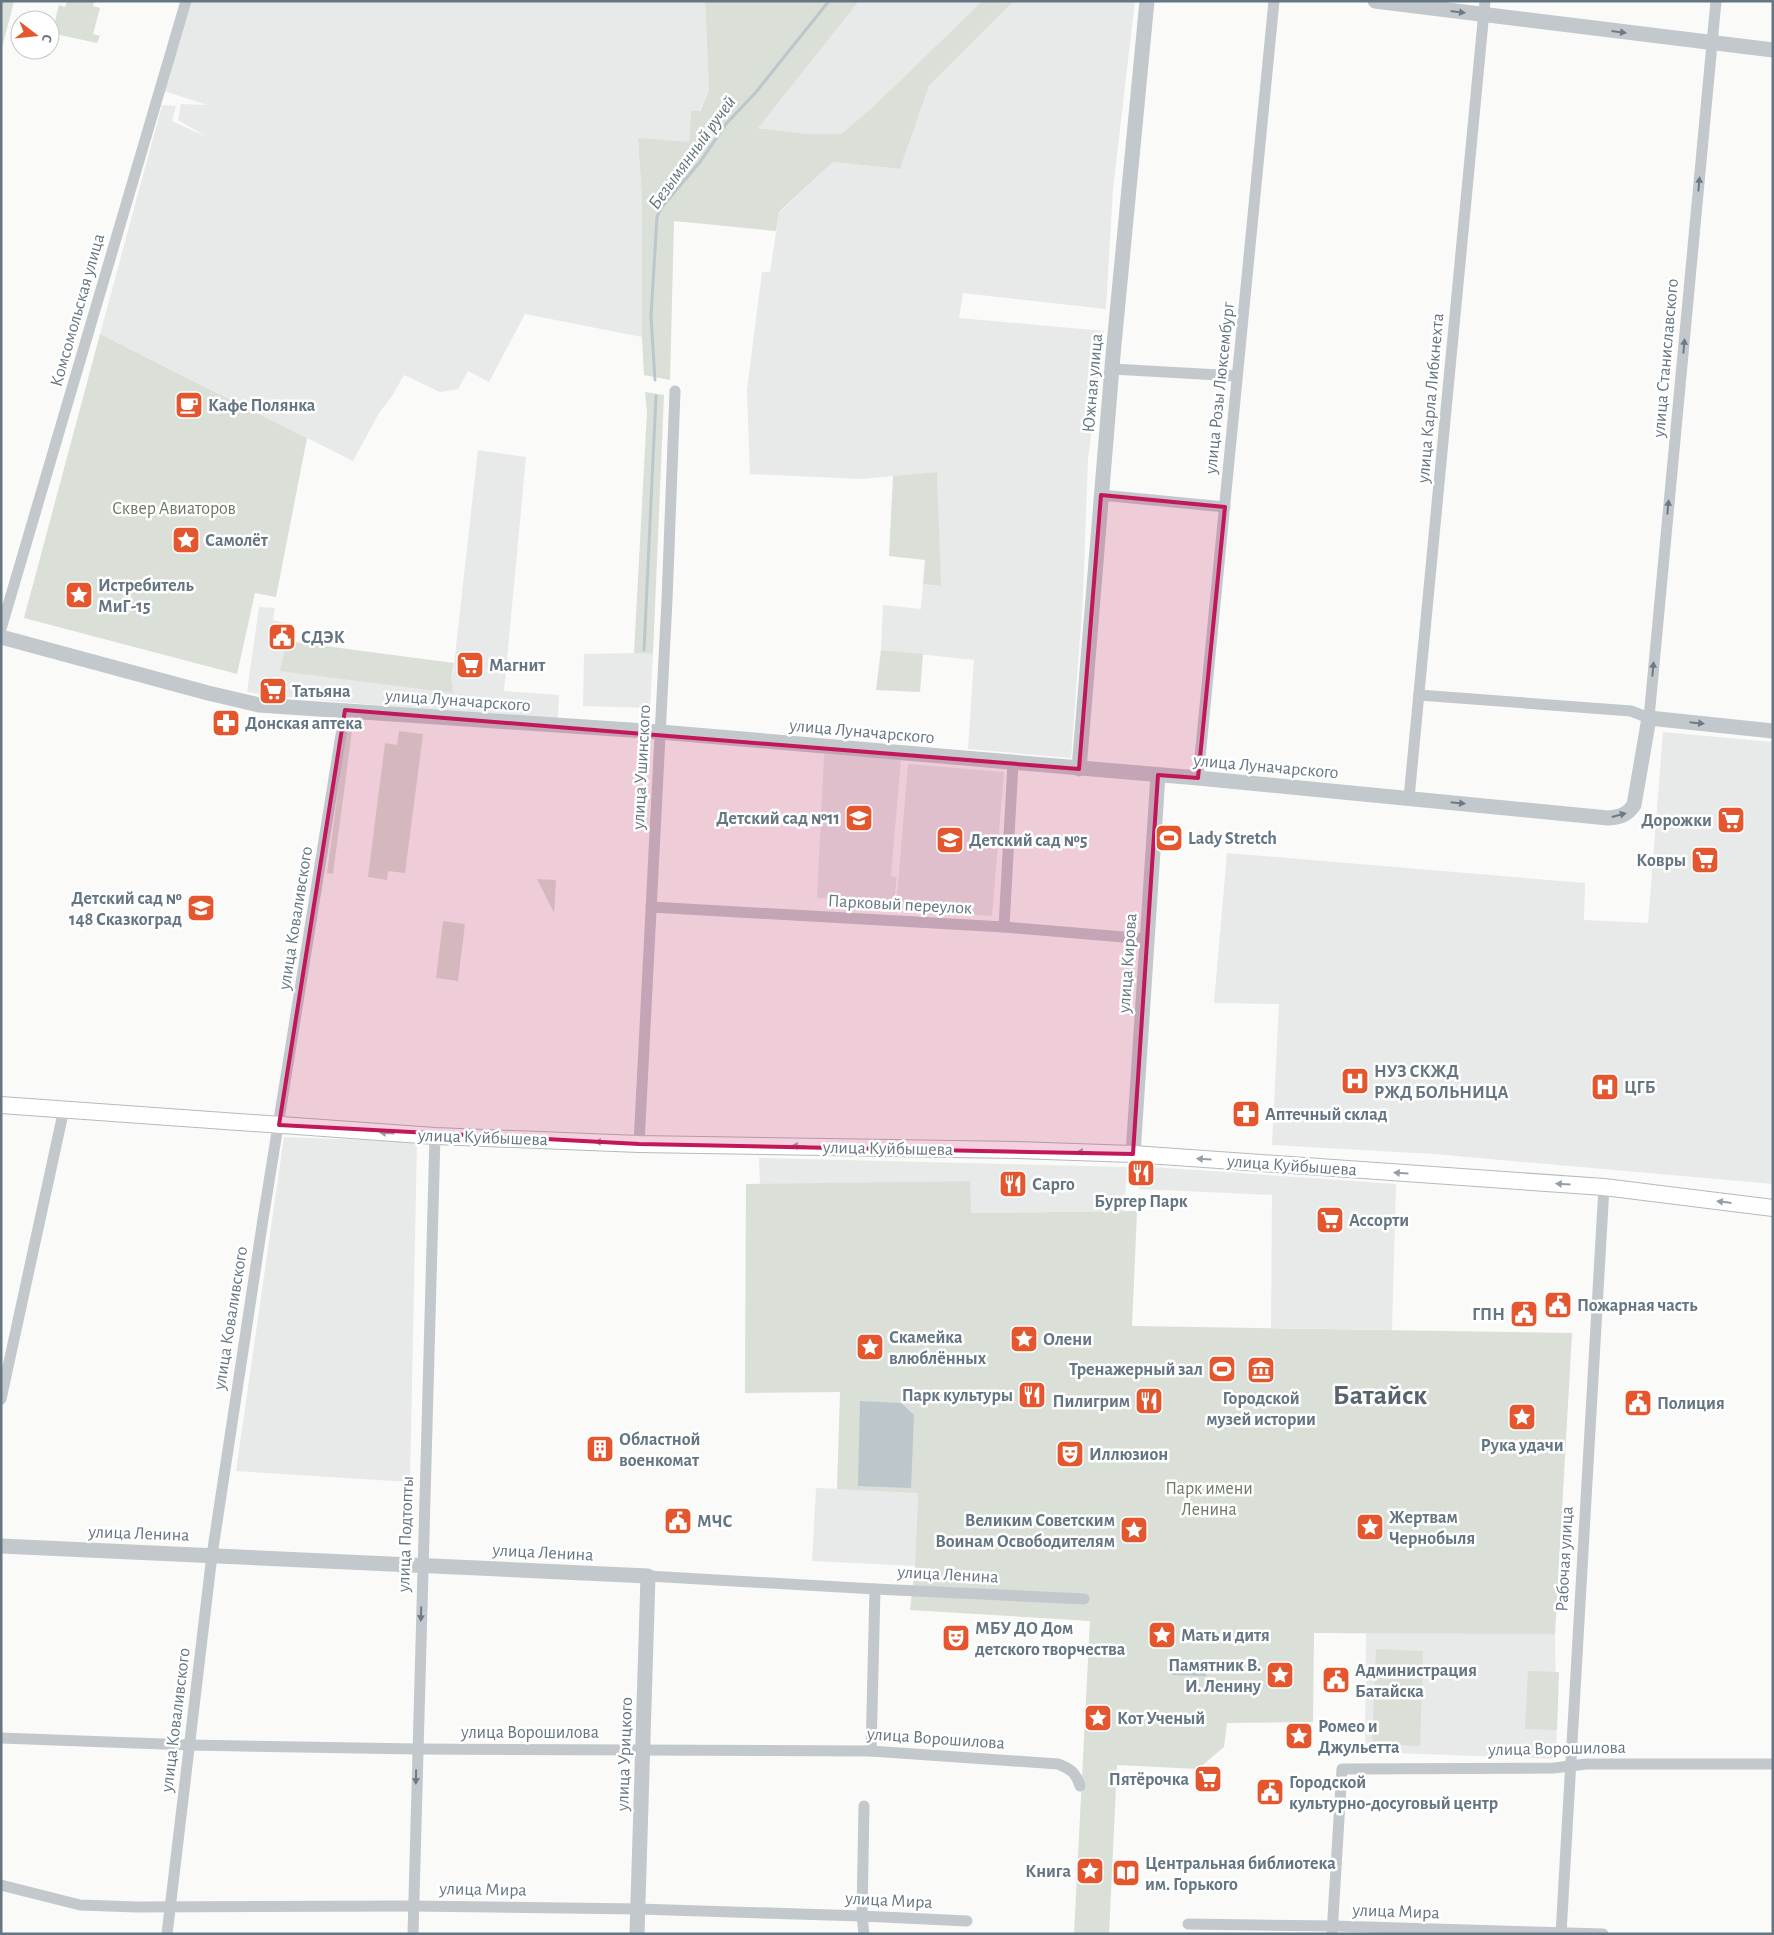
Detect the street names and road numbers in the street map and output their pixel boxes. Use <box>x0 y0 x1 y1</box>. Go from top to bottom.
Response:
street label: Комсомольская улица <box>48 232 108 389</box>
street label: улица Станиславского <box>1650 278 1682 439</box>
street label: улица Розы Люксембург <box>1201 300 1238 476</box>
street label: улица Карла Либкнехта <box>1414 312 1447 485</box>
street label: Южная улица <box>1080 333 1106 433</box>
street label: улица Луначарского <box>384 687 531 715</box>
street label: улица Ушинского <box>630 704 654 831</box>
street label: улица Луначарского <box>788 717 935 747</box>
street label: улица Луначарского <box>1192 752 1339 782</box>
street label: улица Коваливского <box>276 845 316 992</box>
street label: Парковый переулок <box>827 892 973 918</box>
street label: улица Кирова <box>1115 913 1140 1015</box>
street label: улица Куйбышева <box>417 1126 548 1149</box>
street label: улица Куйбышева <box>822 1138 953 1159</box>
street label: улица Куйбышева <box>1225 1151 1358 1180</box>
street label: улица Коваливского <box>211 1245 251 1392</box>
street label: улица Подтопты <box>395 1476 417 1593</box>
street label: Рабочая улица <box>1552 1506 1577 1612</box>
street label: улица Ленина <box>87 1523 190 1545</box>
street label: улица Ленина <box>491 1541 594 1565</box>
street label: улица Ленина <box>896 1563 999 1587</box>
street label: улица Коваливского <box>158 1647 194 1794</box>
street label: улица Урицкого <box>614 1697 636 1812</box>
street label: улица Ворошилова <box>460 1724 599 1742</box>
street label: улица Ворошилова <box>866 1725 1005 1753</box>
street label: улица Ворошилова <box>1487 1739 1626 1759</box>
street label: улица Мира <box>438 1880 527 1900</box>
street label: улица Мира <box>844 1890 933 1912</box>
street label: улица Мира <box>1351 1901 1440 1923</box>

